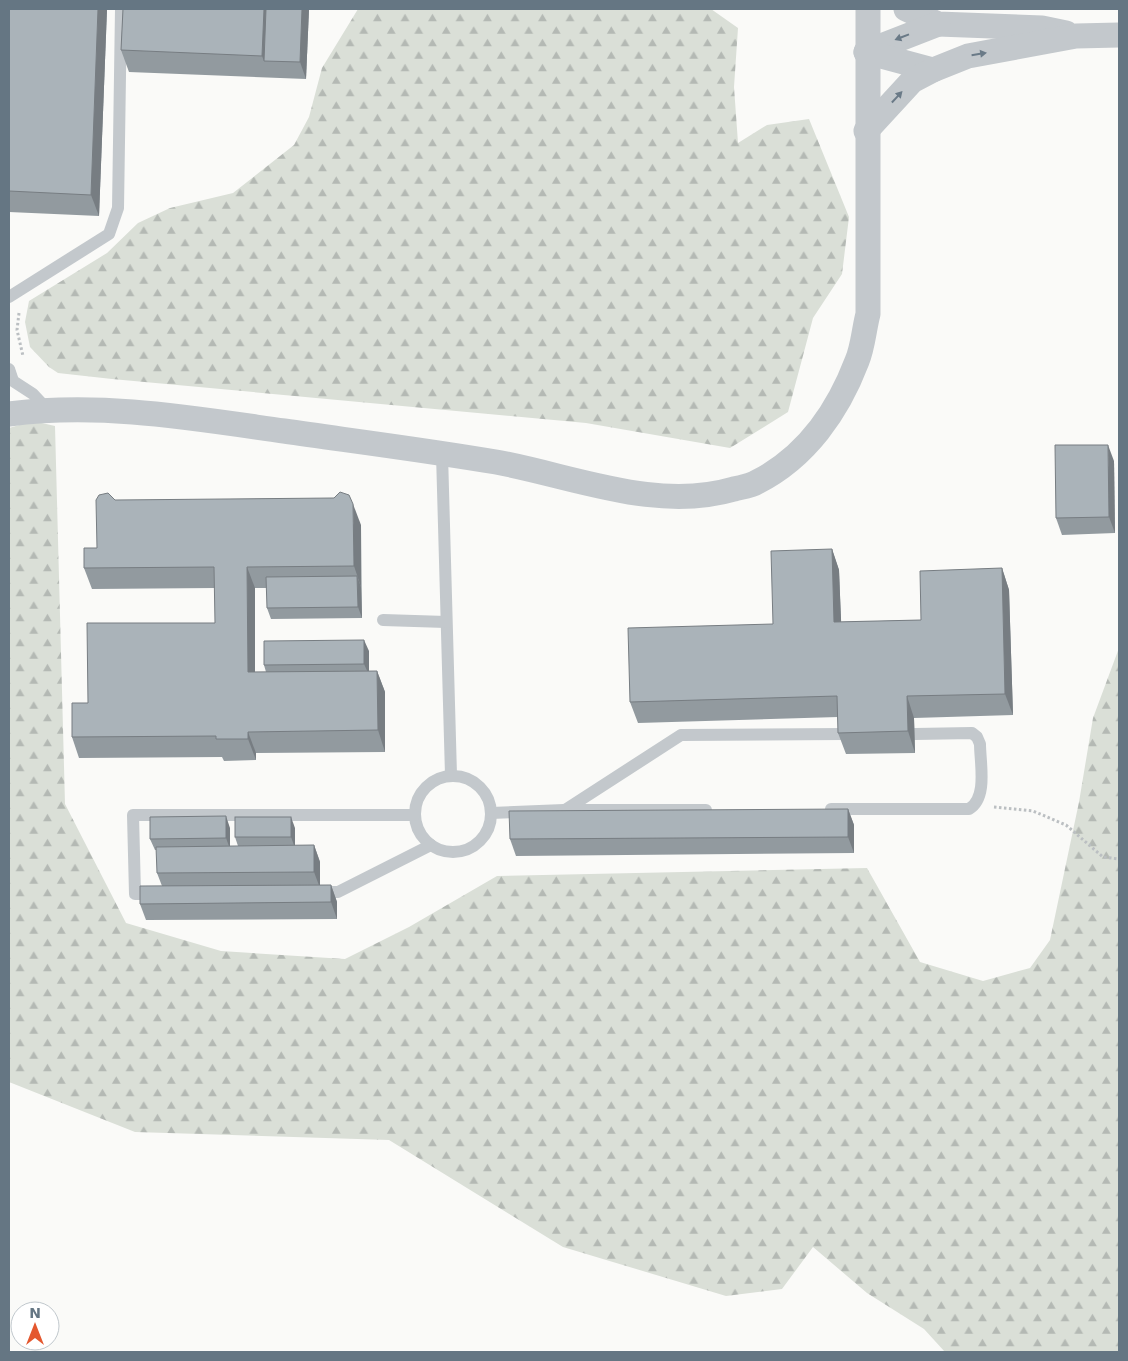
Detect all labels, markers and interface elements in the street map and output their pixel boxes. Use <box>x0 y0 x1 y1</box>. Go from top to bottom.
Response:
one-way arrow <box>894 34 909 41</box>
one-way arrow <box>971 50 987 58</box>
one-way arrow <box>891 92 903 104</box>
north arrow <box>10 1301 60 1351</box>
text: N <box>29 1305 41 1321</box>

